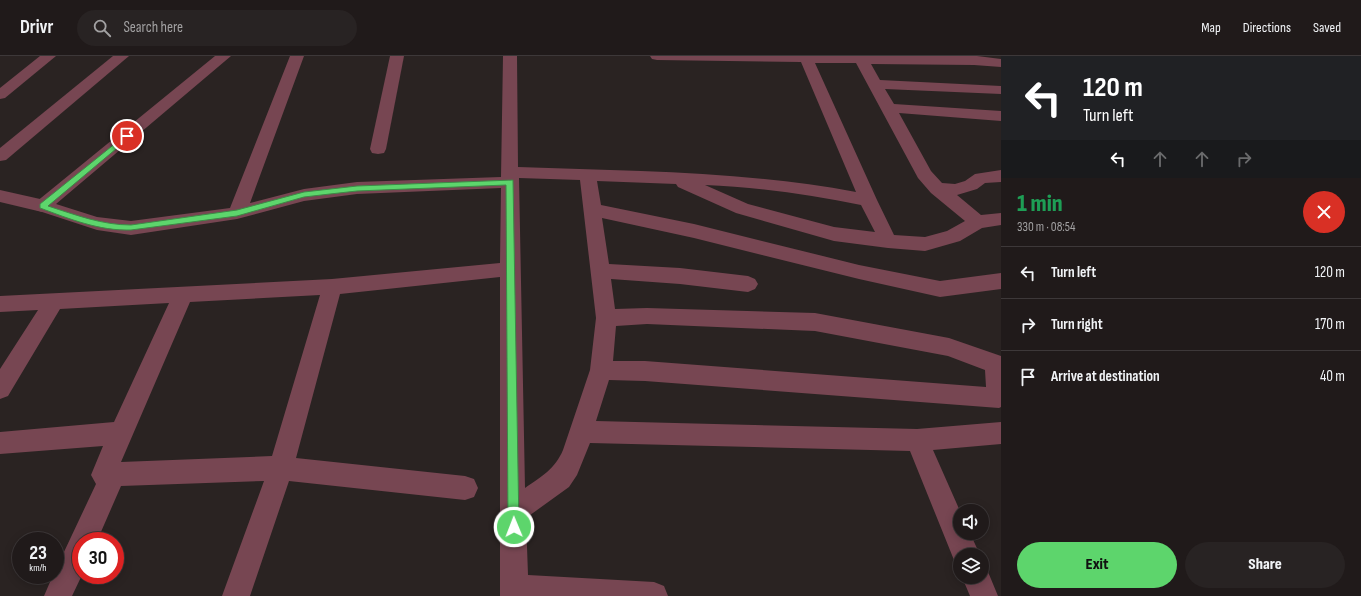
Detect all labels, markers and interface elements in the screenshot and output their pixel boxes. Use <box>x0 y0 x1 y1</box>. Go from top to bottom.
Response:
search box <box>77 10 357 46</box>
text: Drivr <box>20 16 53 39</box>
icon: search <box>91 17 113 39</box>
text: Search here <box>123 18 183 37</box>
text: Map <box>1201 19 1221 36</box>
text: Directions <box>1243 19 1291 36</box>
text: Saved <box>1313 19 1341 36</box>
text: 120 m <box>1083 71 1143 104</box>
icon: left <box>1017 72 1069 124</box>
text: Turn left <box>1083 105 1134 126</box>
pin <box>110 119 144 153</box>
icon: arrive <box>116 125 138 147</box>
icon: left <box>1107 148 1129 170</box>
icon: ahead <box>1149 148 1171 170</box>
icon: ahead <box>1191 148 1213 170</box>
icon: right <box>1233 148 1255 170</box>
text: 1 min <box>1017 189 1063 218</box>
button: close <box>1303 191 1345 233</box>
text: 330 m · 08:54 <box>1017 219 1075 235</box>
icon: left <box>1017 262 1039 284</box>
text: Turn left <box>1051 263 1096 282</box>
text: 120 m <box>1315 263 1345 282</box>
icon: right <box>1017 314 1039 336</box>
text: Turn right <box>1051 315 1103 334</box>
text: 170 m <box>1315 315 1345 334</box>
icon: arrive <box>1017 366 1039 388</box>
text: Arrive at destination <box>1051 367 1160 386</box>
text: 40 m <box>1320 367 1345 386</box>
map controls <box>953 504 989 584</box>
button: sound <box>953 504 989 540</box>
position arrow <box>493 506 535 548</box>
speed limit sign: 30 <box>72 532 124 584</box>
text: 23 <box>29 541 47 565</box>
button: Exit <box>1017 542 1177 588</box>
button: Share <box>1185 542 1345 588</box>
button: layers <box>953 548 989 584</box>
text: km/h <box>29 562 47 574</box>

